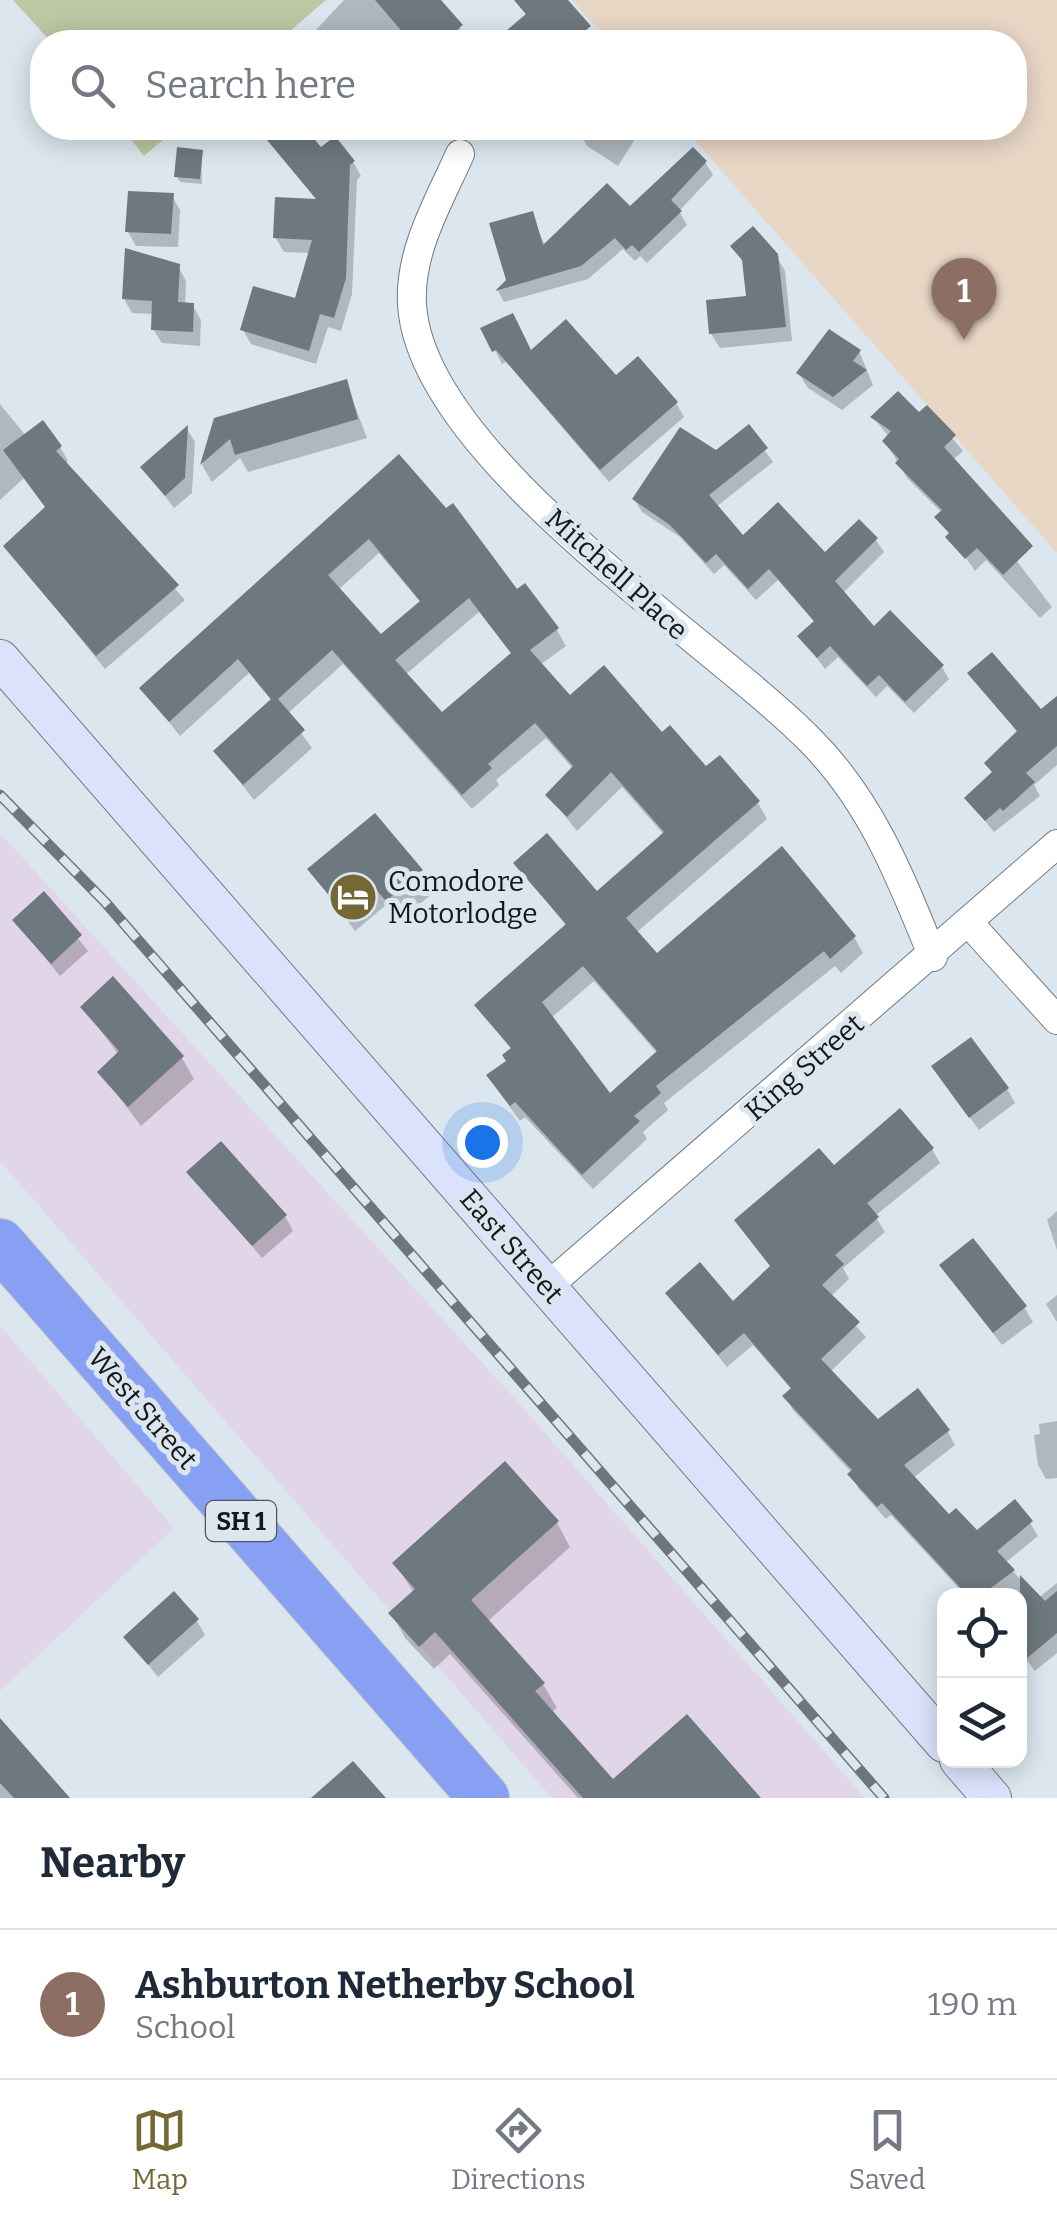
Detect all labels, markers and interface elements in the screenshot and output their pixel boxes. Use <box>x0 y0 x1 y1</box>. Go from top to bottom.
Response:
search box <box>30 30 1027 140</box>
icon: search <box>65 58 120 113</box>
text: Search here <box>145 62 356 108</box>
pin: 1 <box>932 258 996 340</box>
street label: Mitchell Place <box>539 502 695 647</box>
place label: Comodore Motorlodge <box>388 865 538 930</box>
hotel icon: Comodore Motorlodge <box>327 871 379 923</box>
street label: King Street <box>738 1007 870 1128</box>
your location <box>457 1117 508 1168</box>
street label: East Street <box>453 1183 570 1310</box>
street label: West Street <box>81 1341 204 1476</box>
road number: SH 1 <box>206 1501 276 1541</box>
map controls <box>937 1588 1027 1768</box>
button: locate <box>937 1588 1027 1678</box>
button: layers <box>937 1678 1027 1768</box>
text: Nearby <box>40 1838 185 1888</box>
text: Ashburton Netherby School <box>135 1962 635 2008</box>
text: 1 <box>66 1985 79 2023</box>
text: 190 m <box>928 1985 1017 2023</box>
text: School <box>135 2008 236 2046</box>
tab: Map <box>131 2103 188 2196</box>
tab: Directions <box>451 2103 586 2196</box>
tab: Saved <box>849 2103 926 2196</box>

